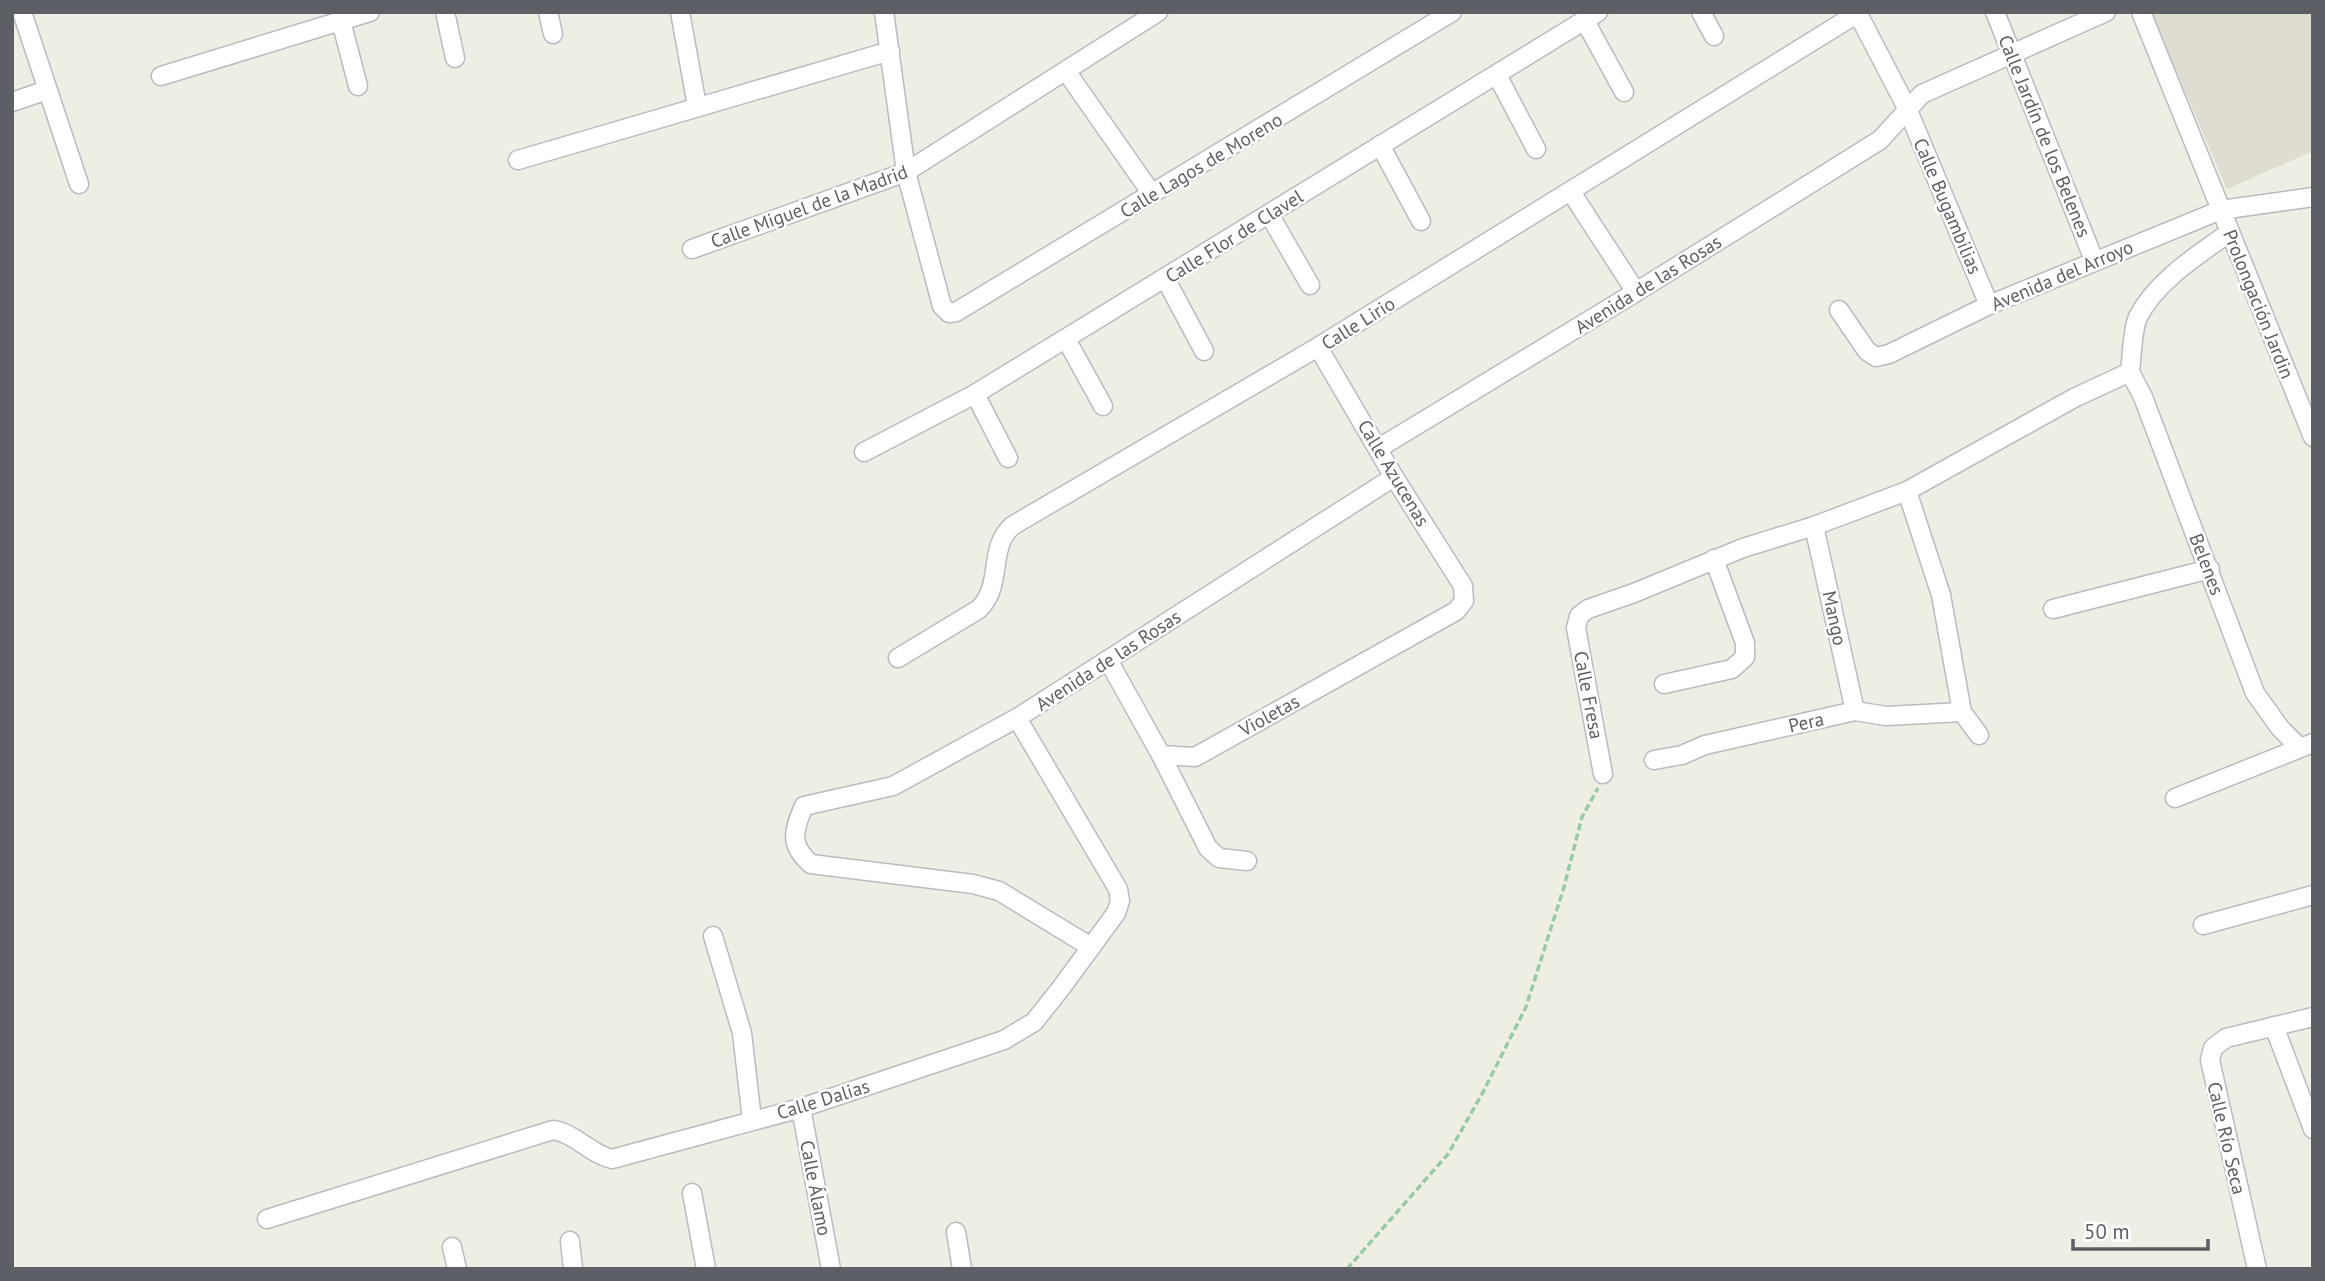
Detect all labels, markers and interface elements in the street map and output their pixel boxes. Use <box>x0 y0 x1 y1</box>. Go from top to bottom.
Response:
street label: Calle Jardín de los Belenes <box>1993 31 2097 241</box>
street label: Calle Lagos de Moreno <box>1116 107 1286 223</box>
street label: Calle Bugambilias <box>1909 134 1987 278</box>
street label: Calle Miguel de la Madrid <box>707 159 911 253</box>
street label: Calle Flor de Clavel <box>1161 184 1308 288</box>
street label: Prolongación Jardin <box>2218 226 2300 382</box>
street label: Avenida de las Rosas <box>1570 229 1726 339</box>
street label: Avenida del Arroyo <box>1987 234 2137 316</box>
street label: Calle Lirio <box>1317 291 1399 355</box>
street label: Calle Azucenas <box>1353 415 1435 531</box>
street label: Belenes <box>2184 530 2230 598</box>
street label: Mango <box>1818 588 1852 648</box>
street label: Avenida de las Rosas <box>1031 604 1185 716</box>
street label: Calle Fresa <box>1569 649 1609 741</box>
street label: Violetas <box>1234 689 1303 742</box>
street label: Pera <box>1786 706 1826 738</box>
street label: Calle Dalias <box>774 1074 872 1124</box>
street label: Calle Río Seca <box>2202 1079 2252 1197</box>
street label: Calle Álamo <box>795 1138 837 1238</box>
scale bar <box>2073 1208 2208 1252</box>
text: 50 m <box>2084 1218 2130 1245</box>

